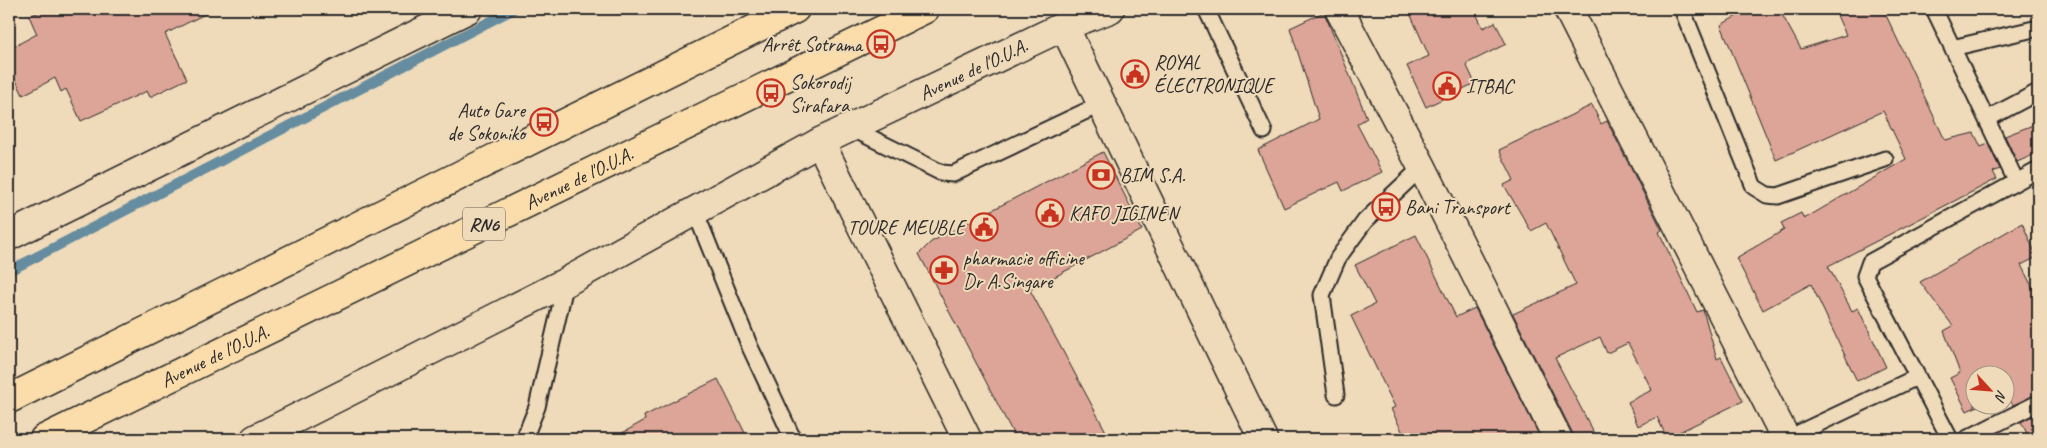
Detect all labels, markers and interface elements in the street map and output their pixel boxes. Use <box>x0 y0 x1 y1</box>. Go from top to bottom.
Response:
bus stop icon: Arrêt Sotrama <box>866 29 896 59</box>
place label: Arrêt Sotrama <box>762 32 864 57</box>
street label: Avenue de l'O.U.A. <box>915 33 1032 106</box>
place label: ROYAL ÉLECTRONIQUE <box>1154 50 1276 98</box>
public building icon: ROYAL ÉLECTRONIQUE <box>1120 59 1150 89</box>
place label: Sokorodij Sirafara <box>790 70 853 118</box>
public building icon: ITBAC <box>1432 71 1462 101</box>
place label: ITBAC <box>1466 74 1515 99</box>
bus stop icon: Sokorodij Sirafara <box>756 78 786 108</box>
place label: Auto Gare de Sokoniko <box>448 98 527 146</box>
bus stop icon: Auto Gare de Sokoniko <box>529 107 559 137</box>
street label: Avenue de l'O.U.A. <box>521 141 637 215</box>
bank icon: BIM S.A. <box>1086 160 1116 190</box>
place label: BIM S.A. <box>1120 163 1185 188</box>
bus stop icon: Bani Transport <box>1371 192 1401 222</box>
place label: Bani Transport <box>1405 195 1512 220</box>
public building icon: KAFO JIGINEN <box>1035 198 1065 228</box>
place label: KAFO JIGINEN <box>1069 201 1181 226</box>
road number: RN6 <box>463 208 505 240</box>
public building icon: TOURE MEUBLE <box>969 212 999 242</box>
place label: TOURE MEUBLE <box>848 215 968 240</box>
place label: pharmacie officine Dr A.Singare <box>963 246 1085 294</box>
pharmacy icon: pharmacie officine Dr A.Singare <box>929 255 959 285</box>
street label: Avenue de l'O.U.A. <box>157 319 273 393</box>
north arrow <box>1964 366 2014 416</box>
text: N <box>1991 388 2011 405</box>

